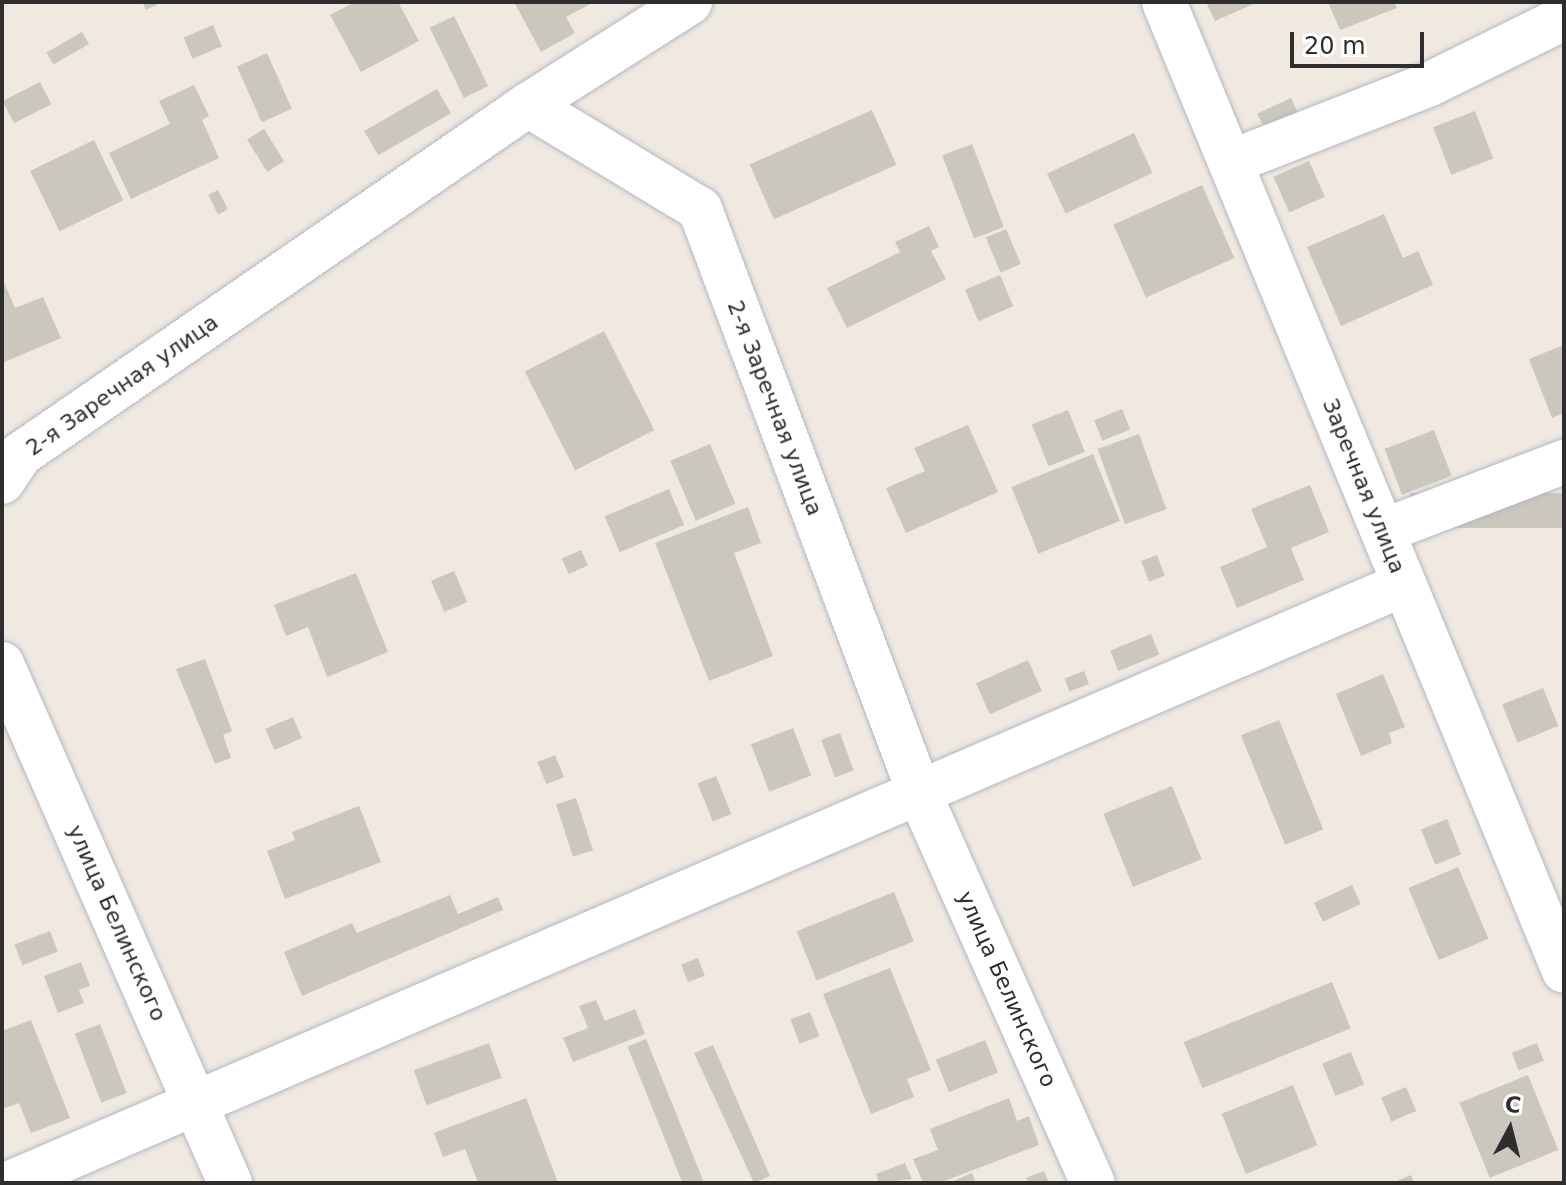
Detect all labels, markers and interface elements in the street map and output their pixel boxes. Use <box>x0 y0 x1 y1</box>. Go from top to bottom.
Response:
scale bar <box>1294 16 1428 66</box>
text: 20 m <box>1304 32 1366 60</box>
street label: 2-я Заречная улица <box>722 297 828 519</box>
street label: 2-я Заречная улица <box>21 309 223 461</box>
street label: Заречная улица <box>1317 395 1411 577</box>
street label: улица Белинского <box>62 821 172 1025</box>
street label: улица Белинского <box>952 887 1062 1091</box>
north arrow <box>1470 1089 1550 1169</box>
text: С <box>1503 1091 1523 1118</box>

